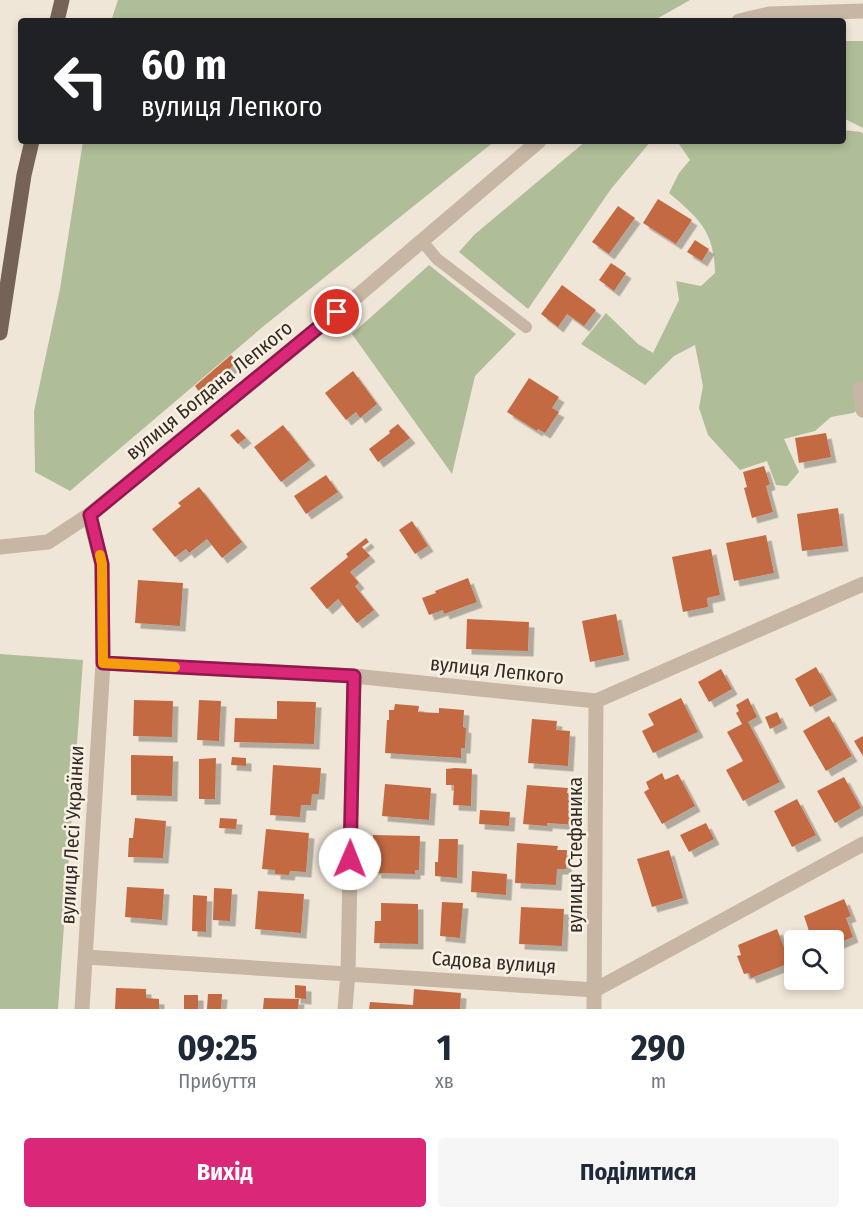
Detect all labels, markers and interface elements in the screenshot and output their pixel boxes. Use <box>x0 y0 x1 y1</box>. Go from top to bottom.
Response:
text: 60 m <box>141 40 227 90</box>
icon: left <box>42 42 120 120</box>
text: вулиця Лепкого <box>141 91 322 123</box>
pin <box>311 286 362 337</box>
icon: arrive <box>320 295 353 328</box>
street label: вулиця Богдана Лепкого <box>121 315 297 465</box>
street label: вулиця Лепкого <box>429 651 565 689</box>
street label: вулиця Лесі Українки <box>55 745 89 925</box>
street label: вулиця Стефаника <box>563 777 587 933</box>
position arrow <box>318 827 382 891</box>
map controls <box>784 930 844 990</box>
button: search <box>784 930 844 990</box>
street label: Садова вулиця <box>431 946 557 978</box>
text: 09:25 <box>177 1026 258 1070</box>
text: 1 <box>437 1026 452 1070</box>
text: 290 <box>631 1026 686 1070</box>
text: Прибуття <box>178 1069 257 1093</box>
text: хв <box>435 1069 454 1093</box>
text: m <box>651 1069 666 1093</box>
button: Вихід <box>24 1138 426 1207</box>
button: Поділитися <box>438 1138 839 1207</box>

